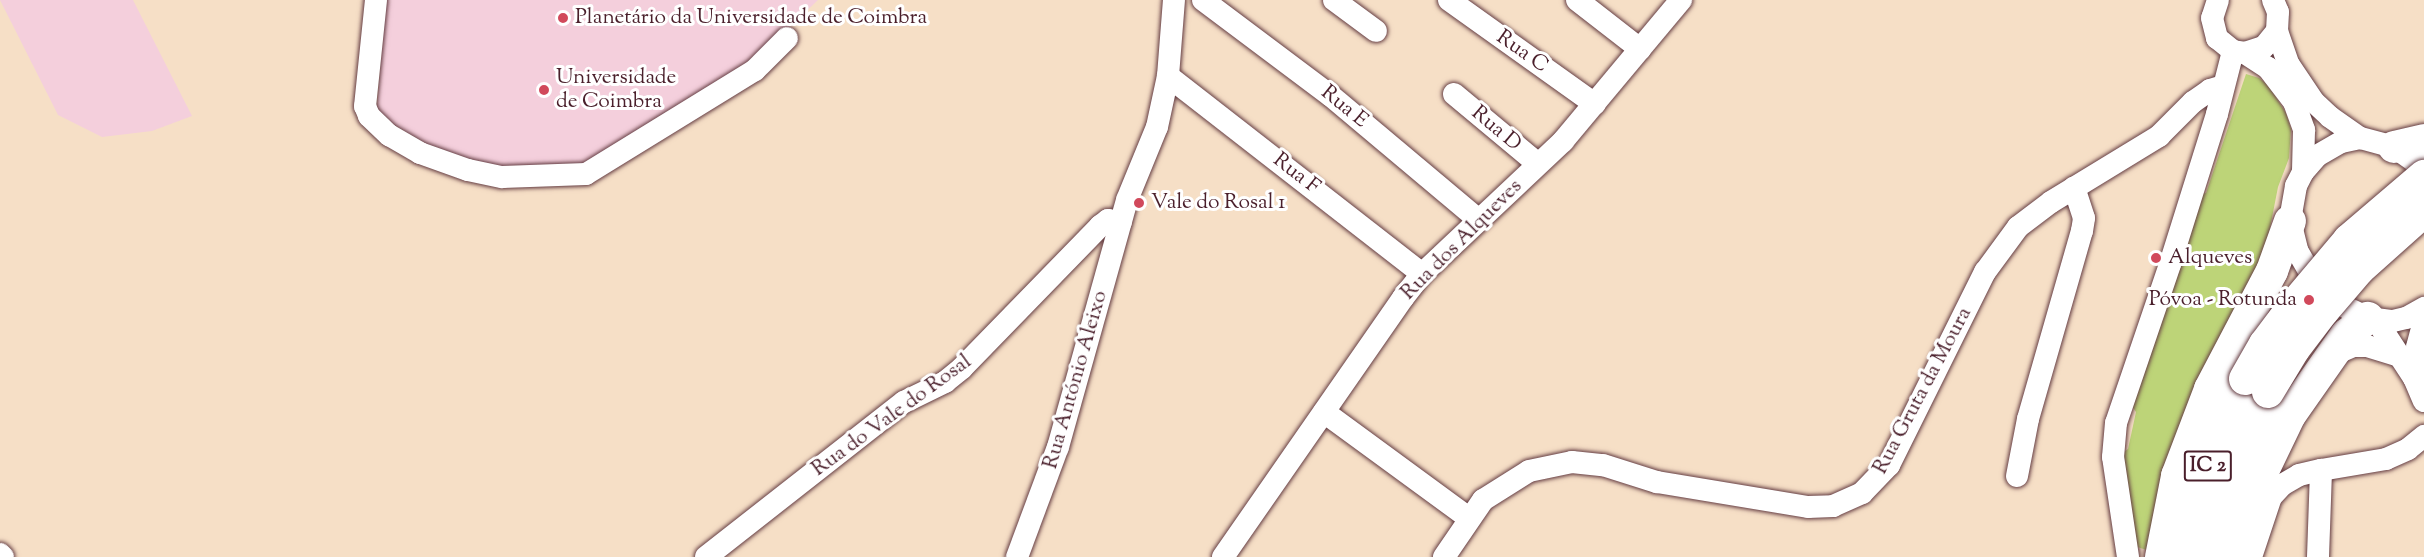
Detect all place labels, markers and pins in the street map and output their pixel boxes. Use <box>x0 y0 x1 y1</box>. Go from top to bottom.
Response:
place label: Planetário da Universidade de Coimbra <box>575 5 927 31</box>
marker: Planetário da Universidade de Coimbra <box>556 11 570 25</box>
place label: Universidade de Coimbra <box>556 65 676 115</box>
marker: Universidade de Coimbra <box>537 83 551 97</box>
place label: Vale do Rosal 1 <box>1151 190 1285 216</box>
marker: Vale do Rosal 1 <box>1132 196 1146 210</box>
place label: Alqueves <box>2168 245 2252 271</box>
marker: Alqueves <box>2149 251 2163 265</box>
place label: Póvoa - Rotunda <box>2149 287 2297 313</box>
marker: Póvoa - Rotunda <box>2302 293 2316 307</box>

